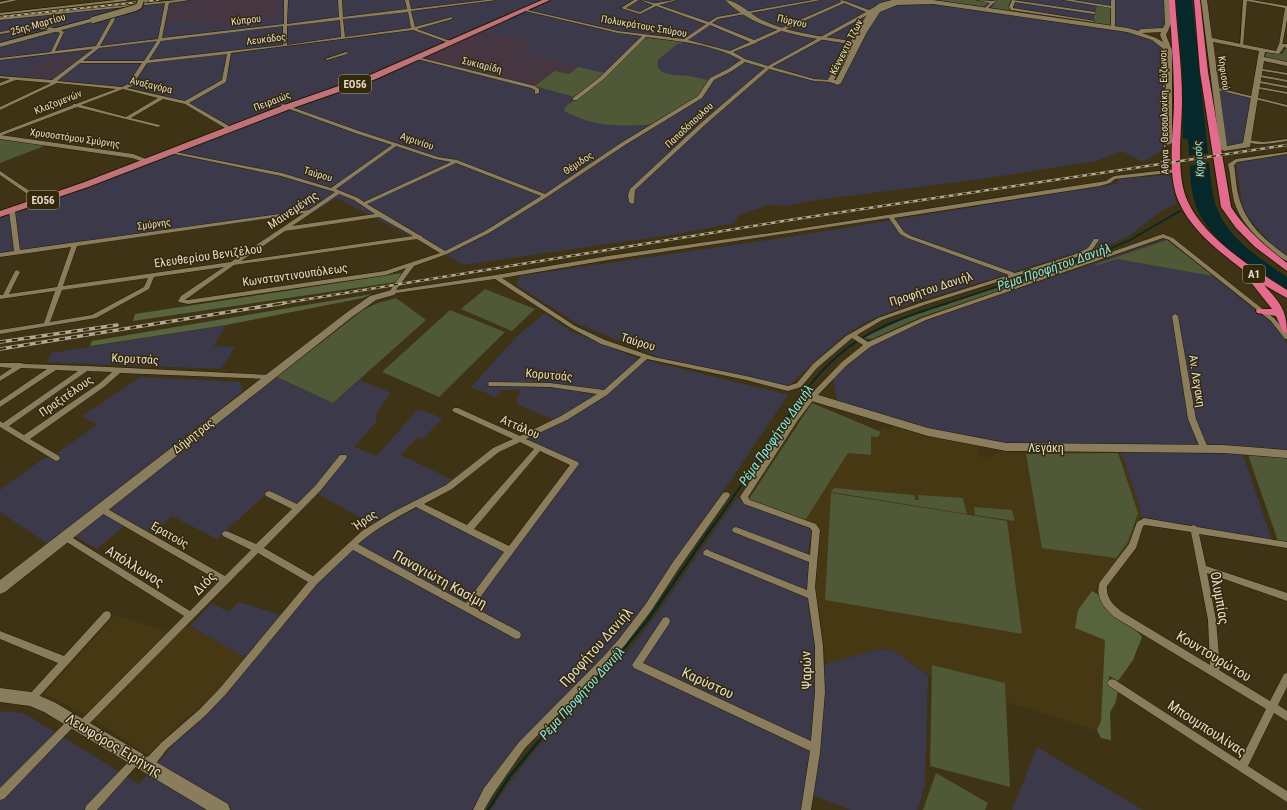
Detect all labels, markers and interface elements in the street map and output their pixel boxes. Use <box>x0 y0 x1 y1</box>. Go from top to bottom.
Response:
street label: 25ης Μαρτίου <box>9 11 67 38</box>
street label: Πύργου <box>776 12 808 30</box>
street label: Κύπρου <box>230 13 262 27</box>
street label: Πολυκράτους Σπύρου <box>600 13 688 40</box>
street label: Κέννεντυ Τζων <box>827 17 866 77</box>
street label: Λευκάδος <box>246 31 287 48</box>
street label: Αθήνα - Θεσσαλονίκη - Εύζωνοι <box>1157 49 1172 175</box>
street label: Συκιαρίδη <box>461 55 503 75</box>
street label: Κηφισού <box>1215 55 1232 91</box>
street label: Αναξαγόρα <box>129 75 173 96</box>
road number: ΕΟ56 <box>339 75 371 93</box>
street label: Κλαζομενών <box>33 87 84 117</box>
street label: Πειραιώς <box>252 89 293 114</box>
street label: Παπαδόπουλου <box>663 100 715 150</box>
street label: Χρυσοστόμου Σμύρνης <box>29 126 121 151</box>
street label: Αγρινίου <box>399 130 435 152</box>
water label: Κηφισός <box>1191 140 1207 178</box>
street label: Θέμιδος <box>561 149 596 178</box>
street label: Ταύρου <box>302 164 334 184</box>
street label: Μαινεμένης <box>265 188 321 232</box>
road number: ΕΟ56 <box>27 191 59 209</box>
street label: Σμύρνης <box>137 216 172 233</box>
water label: Ρέμα Προφήτου Δανιήλ <box>995 240 1113 294</box>
street label: Ελευθερίου Βενιζέλου <box>153 241 263 271</box>
street label: Κωνσταντινουπόλεως <box>241 261 349 289</box>
road number: Α1 <box>1243 265 1265 283</box>
street label: Προφήτου Δανιήλ <box>888 269 975 309</box>
street label: Ταύρου <box>619 330 657 354</box>
street label: Κορυτσάς <box>111 351 159 367</box>
street label: Αν. Λεγακη <box>1186 354 1208 408</box>
street label: Κορυτσάς <box>525 366 573 384</box>
street label: Πραξιτέλους <box>36 372 96 420</box>
water label: Ρέμα Προφήτου Δανιήλ <box>736 382 816 488</box>
street label: Αττάλου <box>498 412 542 442</box>
street label: Δήμητρας <box>170 415 217 456</box>
street label: Λεγάκη <box>1028 441 1064 455</box>
street label: Ήρας <box>350 507 380 534</box>
street label: Ερατούς <box>149 519 191 551</box>
street label: Απόλλωνος <box>103 542 167 590</box>
street label: Παναγιώτη Κασίμη <box>390 547 490 611</box>
street label: Διός <box>189 568 219 598</box>
street label: Ολυμπίας <box>1207 570 1233 626</box>
street label: Προφήτου Δανιήλ <box>556 604 637 691</box>
street label: Κουντουρώτου <box>1174 627 1254 685</box>
water label: Ρέμα Προφήτου Δανιήλ <box>536 644 628 742</box>
street label: Ψαρών <box>797 651 815 689</box>
street label: Καρύστου <box>680 664 737 702</box>
street label: Μπουμπουλίνας <box>1165 697 1249 759</box>
street label: Λεωφόρος Ειρήνης <box>63 710 165 781</box>

